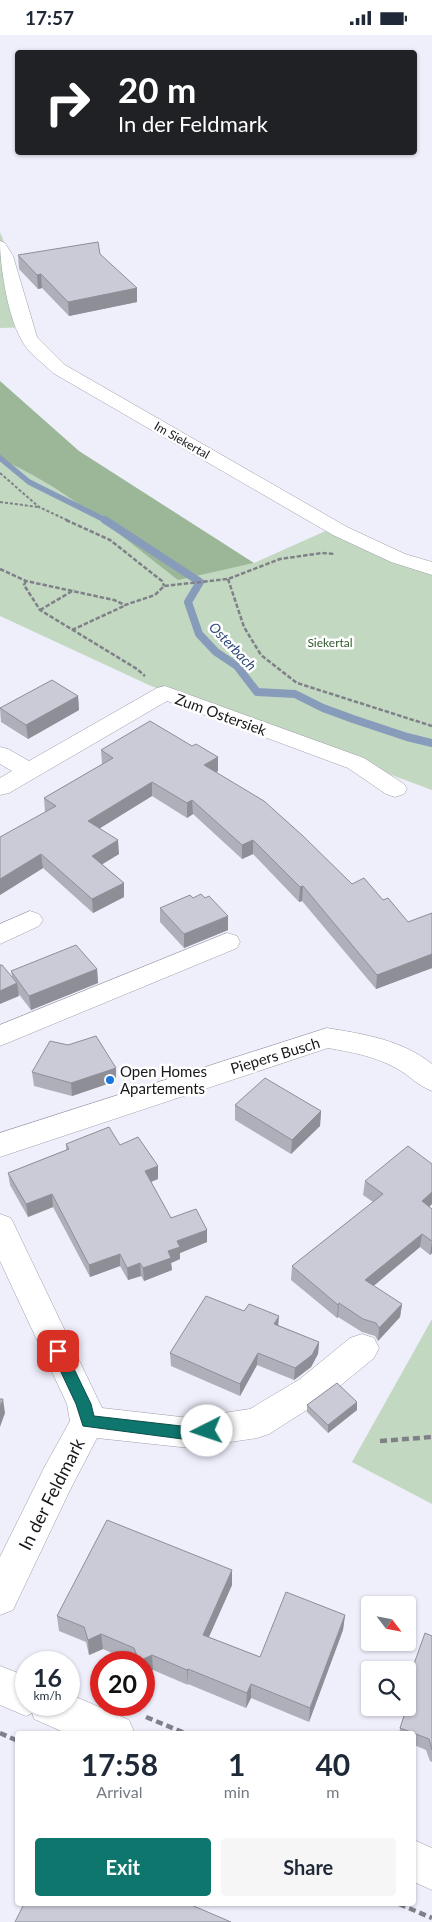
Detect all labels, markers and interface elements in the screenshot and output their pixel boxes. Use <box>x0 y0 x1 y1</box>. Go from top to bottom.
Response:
text: 17:57 <box>25 6 74 29</box>
text: 20 m <box>118 68 196 110</box>
icon: right <box>35 70 100 135</box>
text: In der Feldmark <box>118 110 268 137</box>
street label: Im Siekertal <box>152 418 212 462</box>
water label: Osterbach <box>206 618 260 674</box>
park label: Siekertal <box>307 635 353 650</box>
street label: Zum Ostersiek <box>173 689 269 739</box>
street label: Piepers Busch <box>228 1033 322 1077</box>
place label: Open Homes Apartements <box>120 1062 207 1097</box>
marker: Open Homes Apartements <box>104 1074 116 1086</box>
pin <box>37 1330 79 1372</box>
icon: arrive <box>44 1337 72 1365</box>
position arrow <box>180 1404 232 1456</box>
street label: In der Feldmark <box>13 1434 89 1554</box>
north arrow <box>361 1596 416 1651</box>
map controls <box>361 1596 416 1716</box>
speed limit sign: 20 <box>90 1651 155 1716</box>
button: search <box>361 1661 416 1716</box>
text: 16 <box>33 1662 62 1692</box>
text: km/h <box>33 1688 62 1703</box>
text: 17:58 <box>81 1746 158 1782</box>
text: 1 <box>228 1746 245 1782</box>
text: 40 <box>315 1746 350 1782</box>
text: Arrival <box>96 1782 142 1801</box>
text: min <box>224 1782 250 1801</box>
text: m <box>326 1782 339 1801</box>
button: Exit <box>35 1838 211 1896</box>
button: Share <box>221 1838 396 1896</box>

